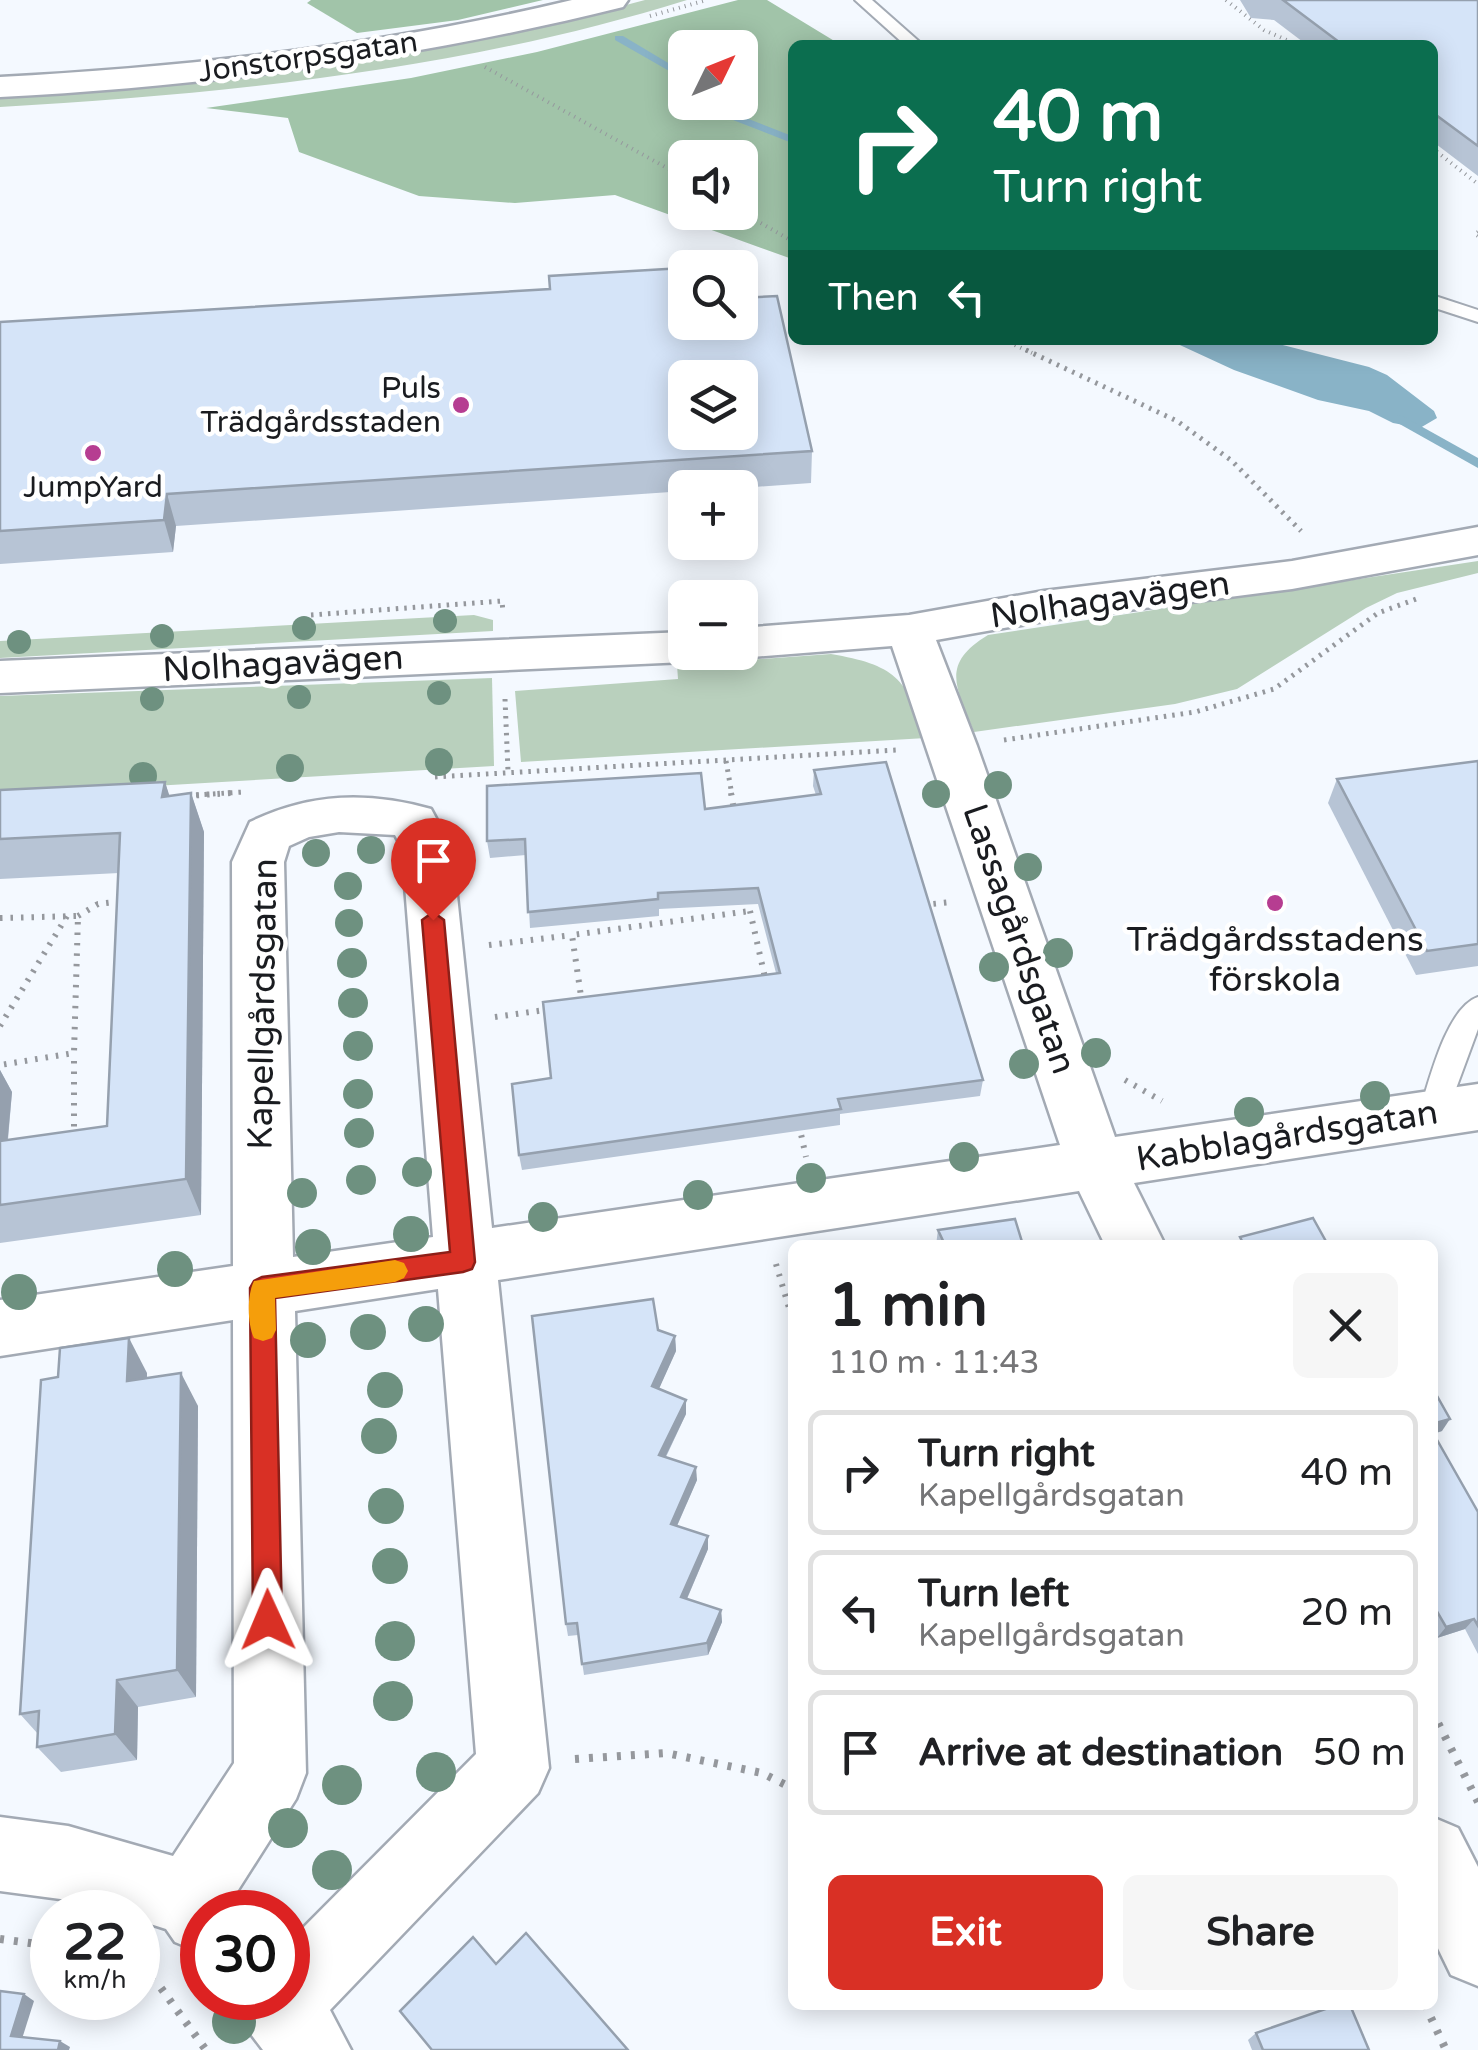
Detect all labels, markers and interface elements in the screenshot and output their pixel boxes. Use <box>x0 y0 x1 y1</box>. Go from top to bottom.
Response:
street label: Jonstorpsgatan <box>196 23 420 91</box>
north arrow <box>668 30 758 120</box>
map controls <box>668 30 758 670</box>
text: 40 m <box>993 76 1163 160</box>
icon: right <box>828 80 958 210</box>
button: sound <box>668 140 758 230</box>
text: Turn right <box>993 161 1202 215</box>
button: search <box>668 250 758 340</box>
icon: left <box>939 270 994 325</box>
text: Then <box>828 275 919 321</box>
button: layers <box>668 360 758 450</box>
place label: Puls Trädgårdsstaden <box>200 370 441 441</box>
marker: Puls Trädgårdsstaden <box>450 394 472 416</box>
marker: JumpYard <box>82 442 104 464</box>
place label: JumpYard <box>23 469 163 506</box>
button: + <box>668 470 758 560</box>
street label: Nolhagavägen <box>988 562 1232 638</box>
button: − <box>668 580 758 670</box>
street label: Nolhagavägen <box>161 637 405 691</box>
street label: Lassagårdsgatan <box>953 799 1085 1079</box>
pin <box>391 818 476 921</box>
icon: arrive <box>406 833 461 888</box>
street label: Kapellgårdsgatan <box>239 858 287 1150</box>
marker: Trädgårdsstadens förskola <box>1264 892 1286 914</box>
place label: Trädgårdsstadens förskola <box>1126 919 1424 1001</box>
street label: Kabblagårdsgatan <box>1133 1091 1441 1181</box>
text: 1 min <box>828 1270 988 1342</box>
button: close <box>1293 1273 1398 1378</box>
text: 110 m · 11:43 <box>828 1344 1040 1382</box>
text: Turn right <box>918 1431 1095 1477</box>
icon: right <box>833 1445 888 1500</box>
text: 40 m <box>1301 1450 1393 1496</box>
text: Kapellgårdsgatan <box>918 1477 1185 1515</box>
position arrow <box>216 1568 320 1672</box>
text: Turn left <box>918 1571 1069 1617</box>
icon: left <box>833 1585 888 1640</box>
text: 20 m <box>1301 1590 1393 1636</box>
text: Kapellgårdsgatan <box>918 1617 1185 1655</box>
icon: arrive <box>833 1725 888 1780</box>
text: Arrive at destination <box>918 1730 1283 1776</box>
text: 50 m <box>1313 1730 1406 1776</box>
button: Exit <box>828 1875 1103 1990</box>
button: Share <box>1123 1875 1398 1990</box>
speed limit sign: 30 <box>180 1890 310 2020</box>
text: 22 <box>64 1913 126 1973</box>
text: km/h <box>64 1965 126 1995</box>

